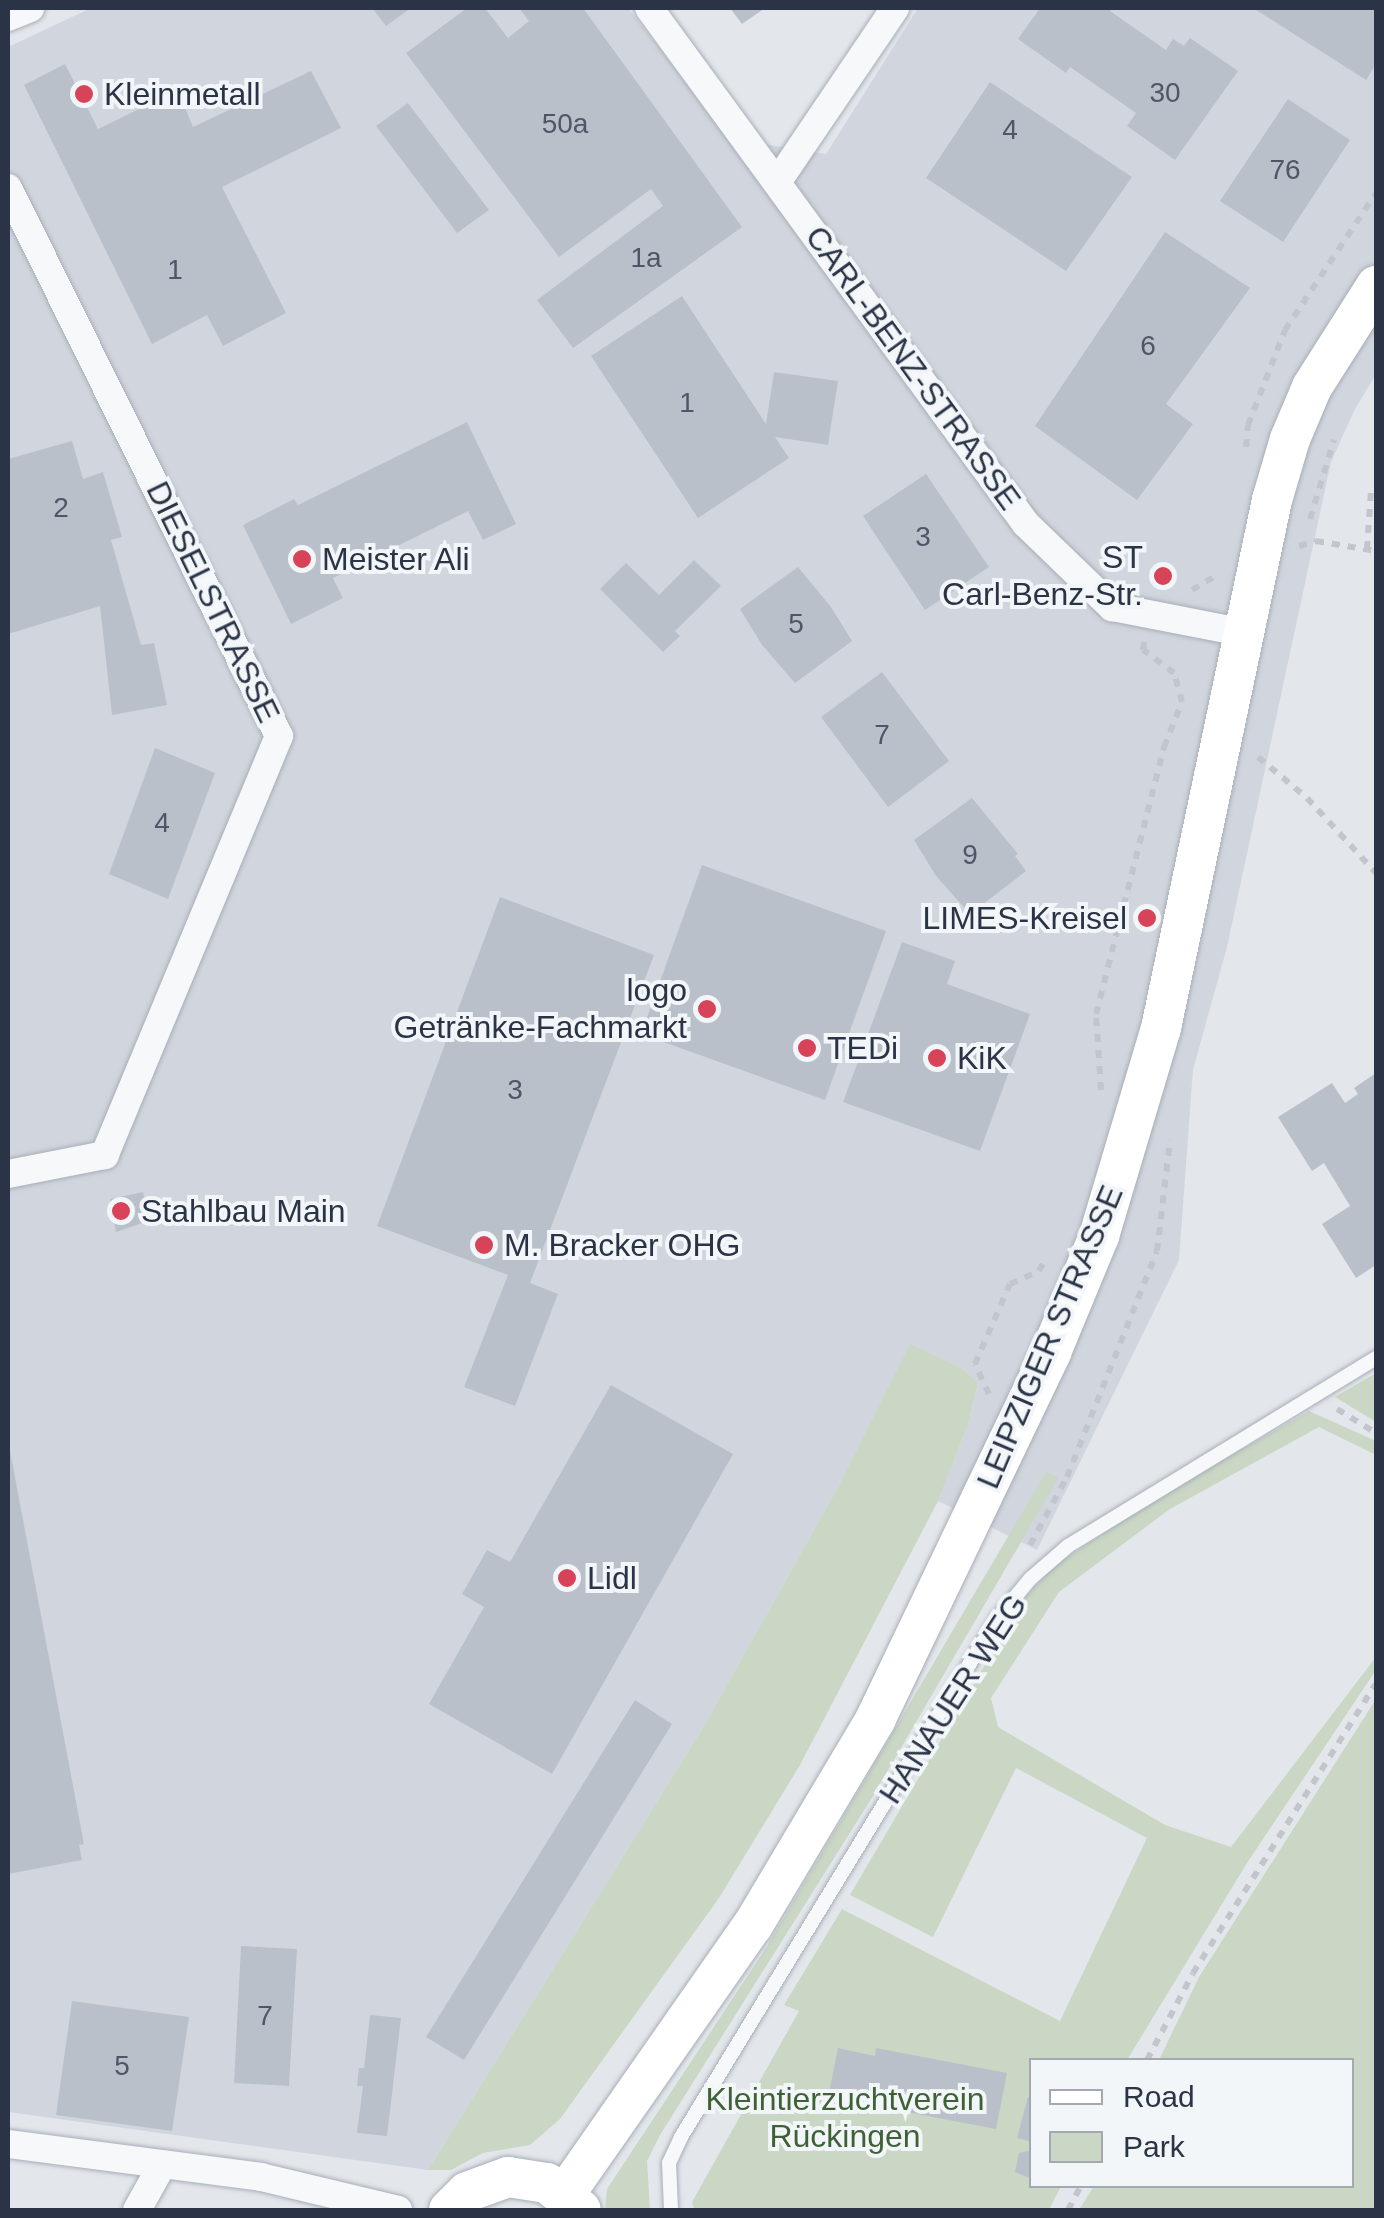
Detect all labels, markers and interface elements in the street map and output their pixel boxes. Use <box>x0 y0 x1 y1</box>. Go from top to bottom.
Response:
place label: Kleinmetall <box>104 75 261 113</box>
house number: 30 <box>1149 76 1181 110</box>
marker: Kleinmetall <box>73 83 95 105</box>
house number: 50a <box>542 107 588 141</box>
house number: 4 <box>1002 113 1018 147</box>
house number: 76 <box>1269 153 1301 187</box>
street label: CARL-BENZ-STRASSE <box>797 219 1029 517</box>
house number: 1a <box>630 241 662 275</box>
house number: 1 <box>167 253 183 287</box>
house number: 6 <box>1140 329 1156 363</box>
house number: 1 <box>679 386 695 420</box>
street label: DIESELSTRASSE <box>138 475 288 729</box>
house number: 2 <box>53 491 69 525</box>
house number: 3 <box>915 520 931 554</box>
place label: ST Carl-Benz-Str. <box>942 539 1143 614</box>
place label: Meister Ali <box>322 540 471 578</box>
marker: Meister Ali <box>291 548 313 570</box>
marker: ST Carl-Benz-Str. <box>1152 565 1174 587</box>
house number: 5 <box>788 607 804 641</box>
house number: 7 <box>874 718 890 752</box>
house number: 4 <box>154 806 170 840</box>
house number: 9 <box>962 838 978 872</box>
place label: LIMES-Kreisel <box>922 899 1127 937</box>
marker: LIMES-Kreisel <box>1136 907 1158 929</box>
place label: logo Getränke-Fachmarkt <box>394 972 687 1047</box>
marker: logo Getränke-Fachmarkt <box>696 998 718 1020</box>
place label: TEDi <box>827 1029 898 1067</box>
marker: TEDi <box>796 1037 818 1059</box>
place label: KiK <box>957 1039 1007 1077</box>
marker: KiK <box>926 1047 948 1069</box>
house number: 3 <box>507 1073 523 1107</box>
street label: LEIPZIGER STRASSE <box>969 1180 1131 1494</box>
place label: Stahlbau Main <box>141 1192 346 1230</box>
marker: Stahlbau Main <box>110 1200 132 1222</box>
place label: M. Bracker OHG <box>504 1226 740 1264</box>
marker: M. Bracker OHG <box>473 1234 495 1256</box>
place label: Lidl <box>587 1559 637 1597</box>
marker: Lidl <box>556 1567 578 1589</box>
street label: HANAUER WEG <box>871 1587 1035 1811</box>
house number: 7 <box>257 1999 273 2033</box>
house number: 5 <box>114 2049 130 2083</box>
legend <box>1029 2058 1354 2188</box>
text: Road <box>1123 2080 1195 2113</box>
park label: Kleintierzuchtverein Rückingen <box>705 2081 985 2156</box>
text: Park <box>1123 2130 1185 2163</box>

